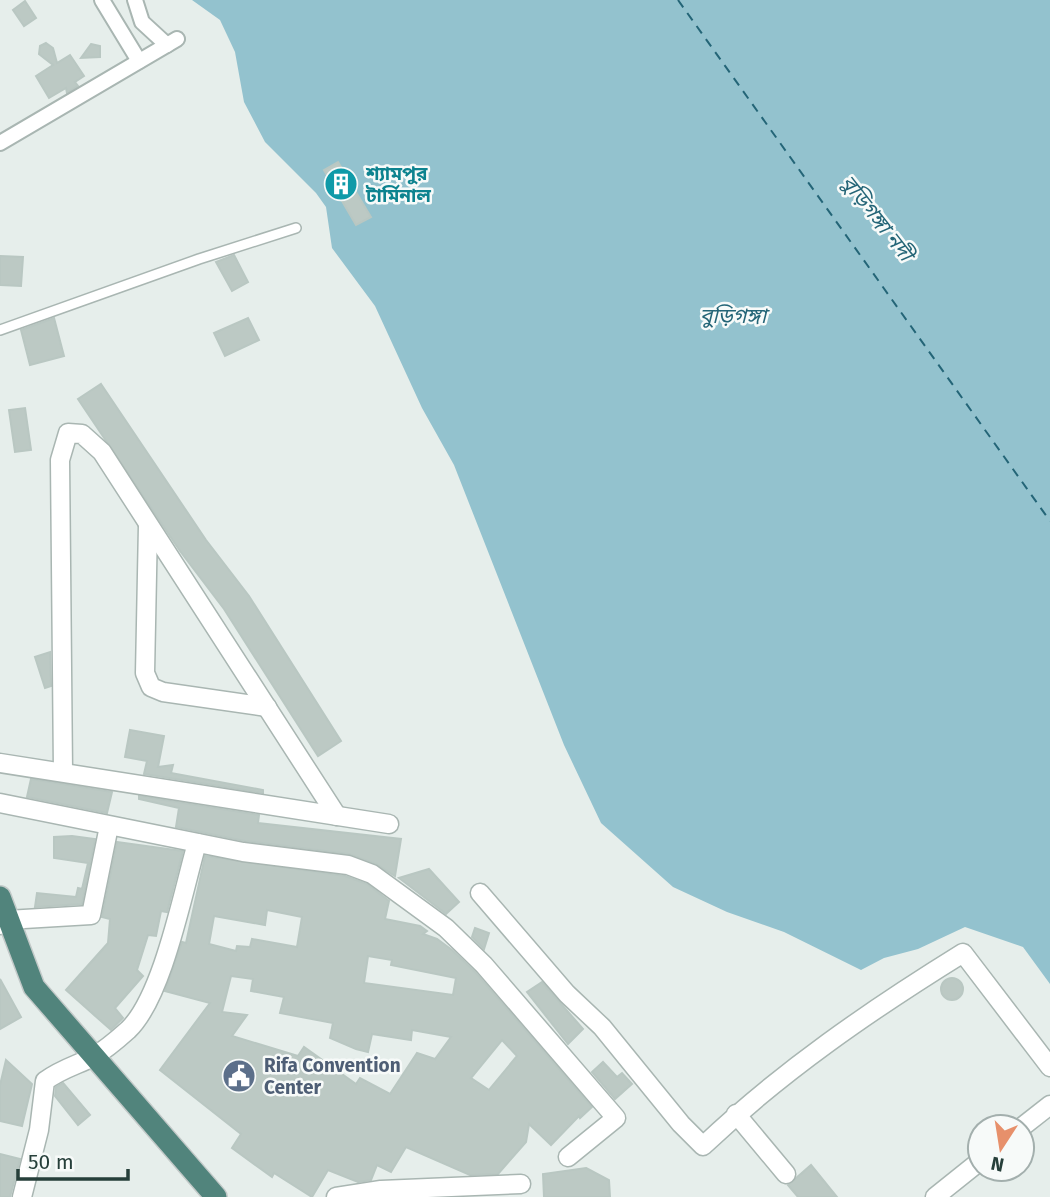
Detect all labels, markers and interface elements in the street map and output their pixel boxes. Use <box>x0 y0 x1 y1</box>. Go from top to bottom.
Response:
place label: শ্যামপুর টার্মিনাল <box>365 162 431 207</box>
building icon: শ্যামপুর টার্মিনাল <box>322 165 360 203</box>
water label: বুড়িগঙ্গা নদী <box>835 170 921 270</box>
water label: বুড়িগঙ্গা <box>700 303 771 329</box>
place label: Rifa Convention Center <box>264 1054 401 1099</box>
public building icon: Rifa Convention Center <box>220 1057 258 1095</box>
north arrow <box>966 1113 1036 1183</box>
scale bar <box>18 1138 128 1182</box>
text: 50 m <box>28 1149 74 1175</box>
text: N <box>989 1152 1006 1177</box>

